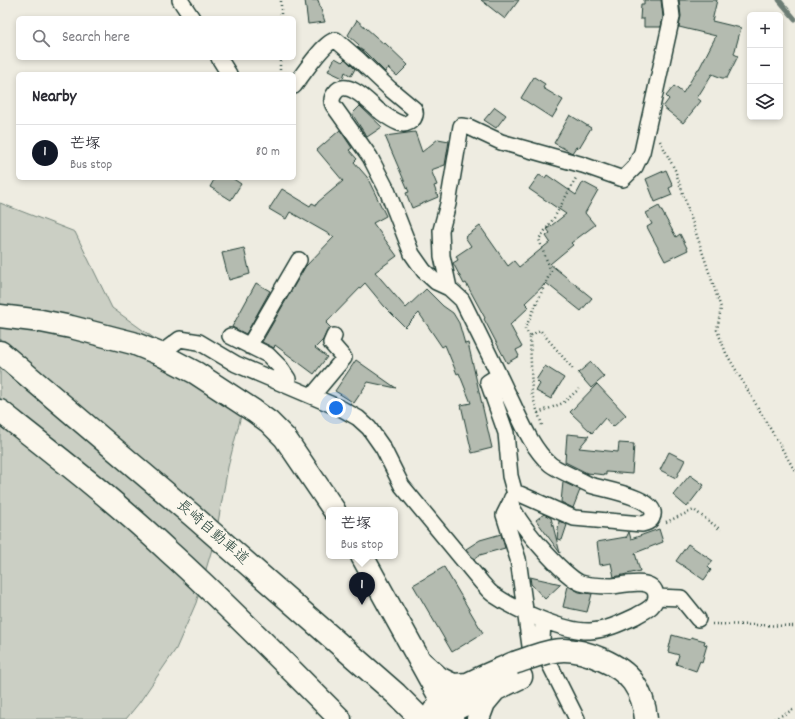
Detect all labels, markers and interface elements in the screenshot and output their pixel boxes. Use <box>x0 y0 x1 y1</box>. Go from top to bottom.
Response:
map controls <box>747 12 783 120</box>
button: + <box>747 12 783 48</box>
search box <box>16 16 296 60</box>
icon: search <box>30 27 52 49</box>
text: Search here <box>62 27 130 49</box>
button: − <box>747 48 783 84</box>
button: layers <box>747 84 783 120</box>
text: Nearby <box>32 86 76 110</box>
text: 芒塚 <box>70 134 100 156</box>
text: 1 <box>44 143 46 162</box>
text: 80 m <box>256 143 280 162</box>
text: Bus stop <box>70 156 112 175</box>
your location <box>326 398 346 418</box>
street label: 長崎自動車道 <box>171 495 253 571</box>
popup <box>326 507 398 559</box>
text: 芒塚 <box>341 514 371 536</box>
text: Bus stop <box>341 536 383 555</box>
pin: 1 <box>349 572 375 605</box>

